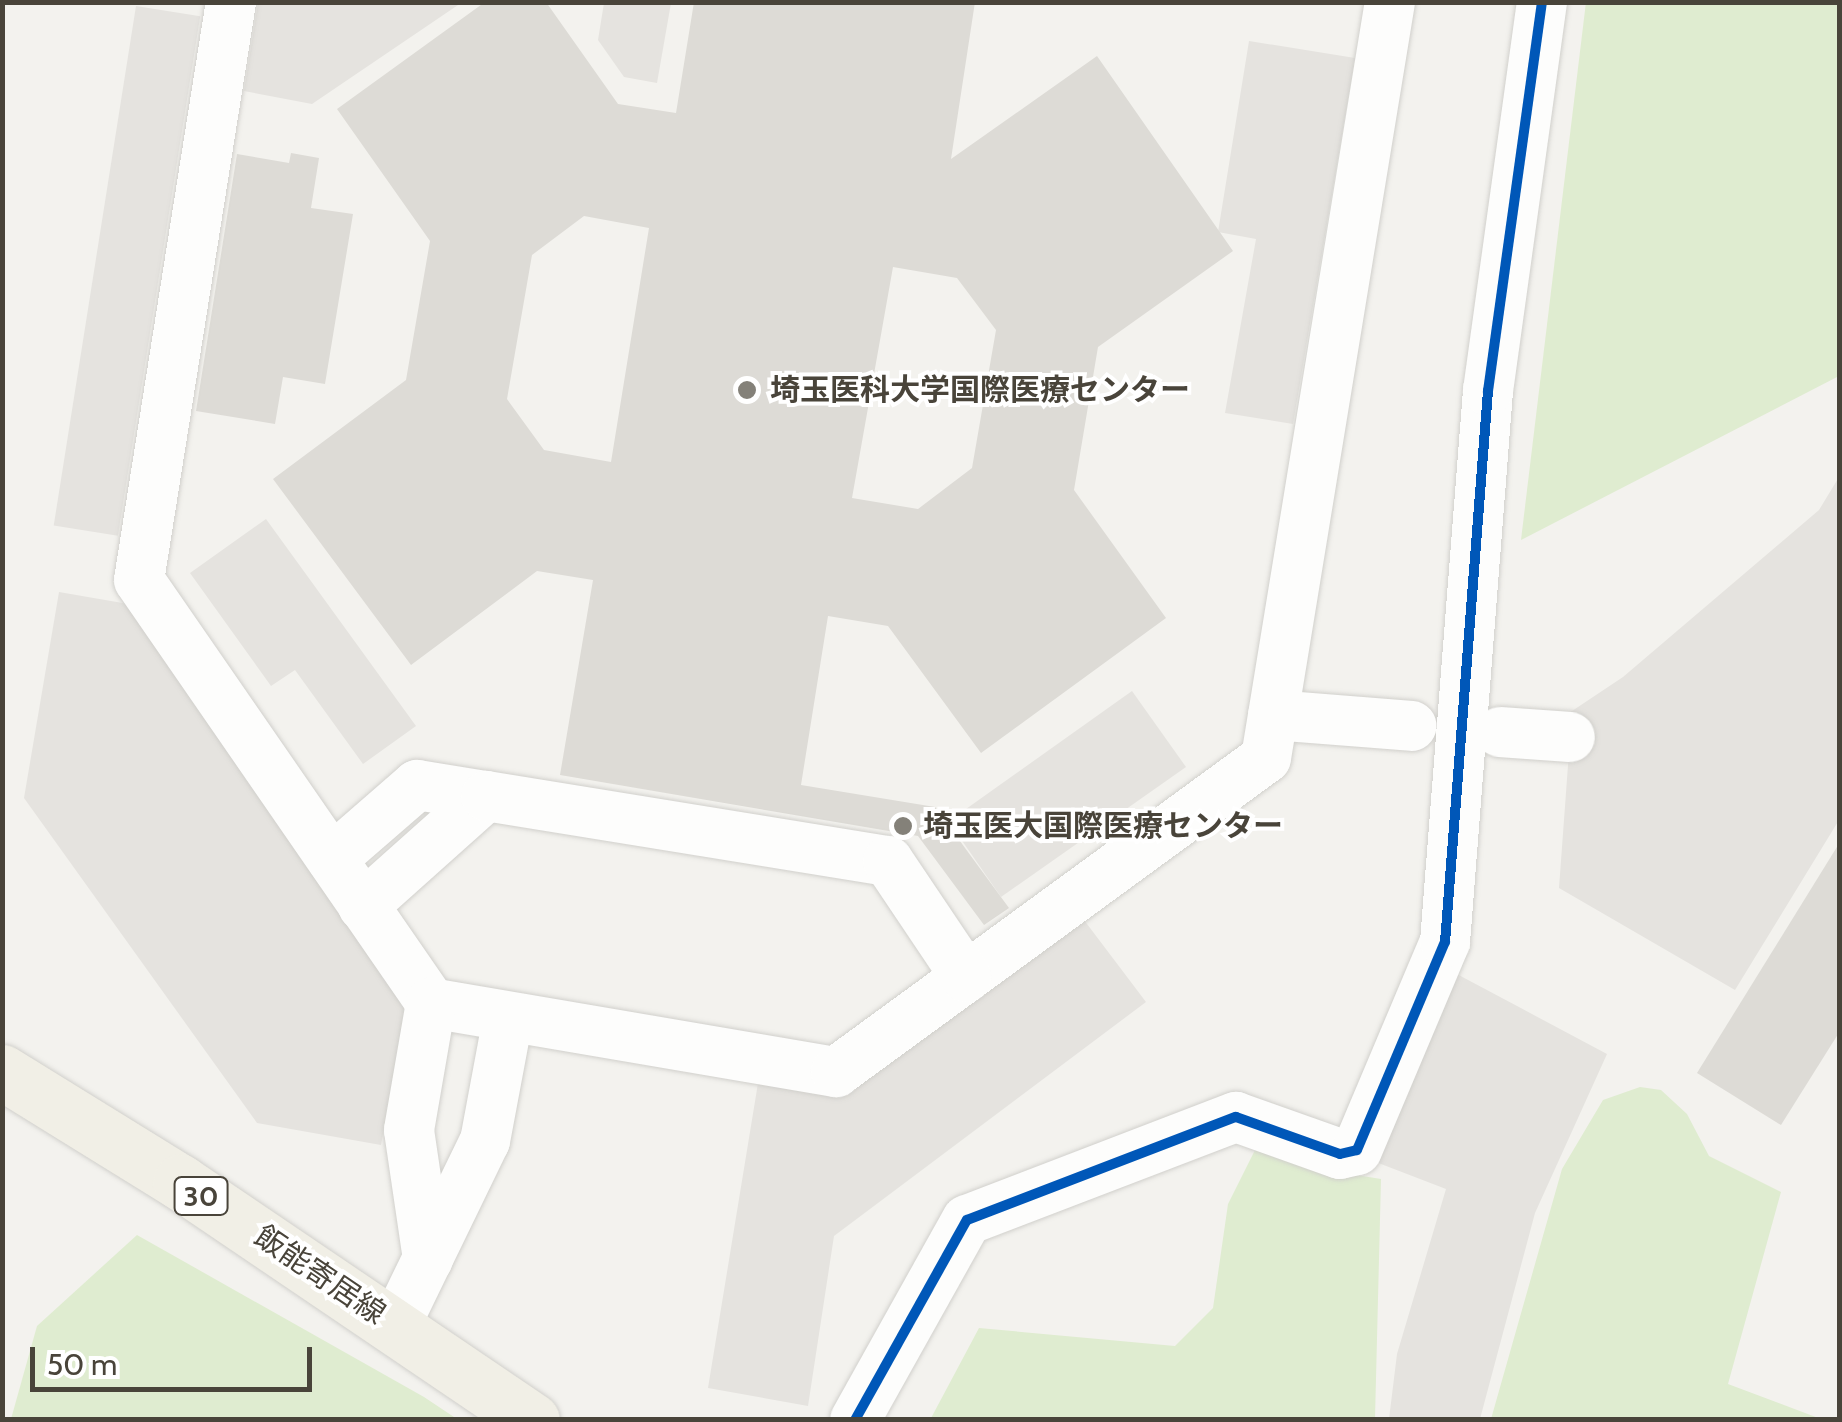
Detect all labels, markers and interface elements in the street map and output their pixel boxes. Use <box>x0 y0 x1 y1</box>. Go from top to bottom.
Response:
place label: 埼玉医科大学国際医療センター <box>770 372 1190 408</box>
marker: 埼玉医科大学国際医療センター <box>734 377 760 403</box>
place label: 埼玉医大国際医療センター <box>923 808 1283 844</box>
marker: 埼玉医大国際医療センター <box>892 815 914 837</box>
road number: 30 <box>174 1173 228 1219</box>
street label: 飯能寄居線 <box>248 1218 392 1332</box>
scale bar <box>35 1327 318 1389</box>
text: 50 m <box>47 1346 117 1383</box>

